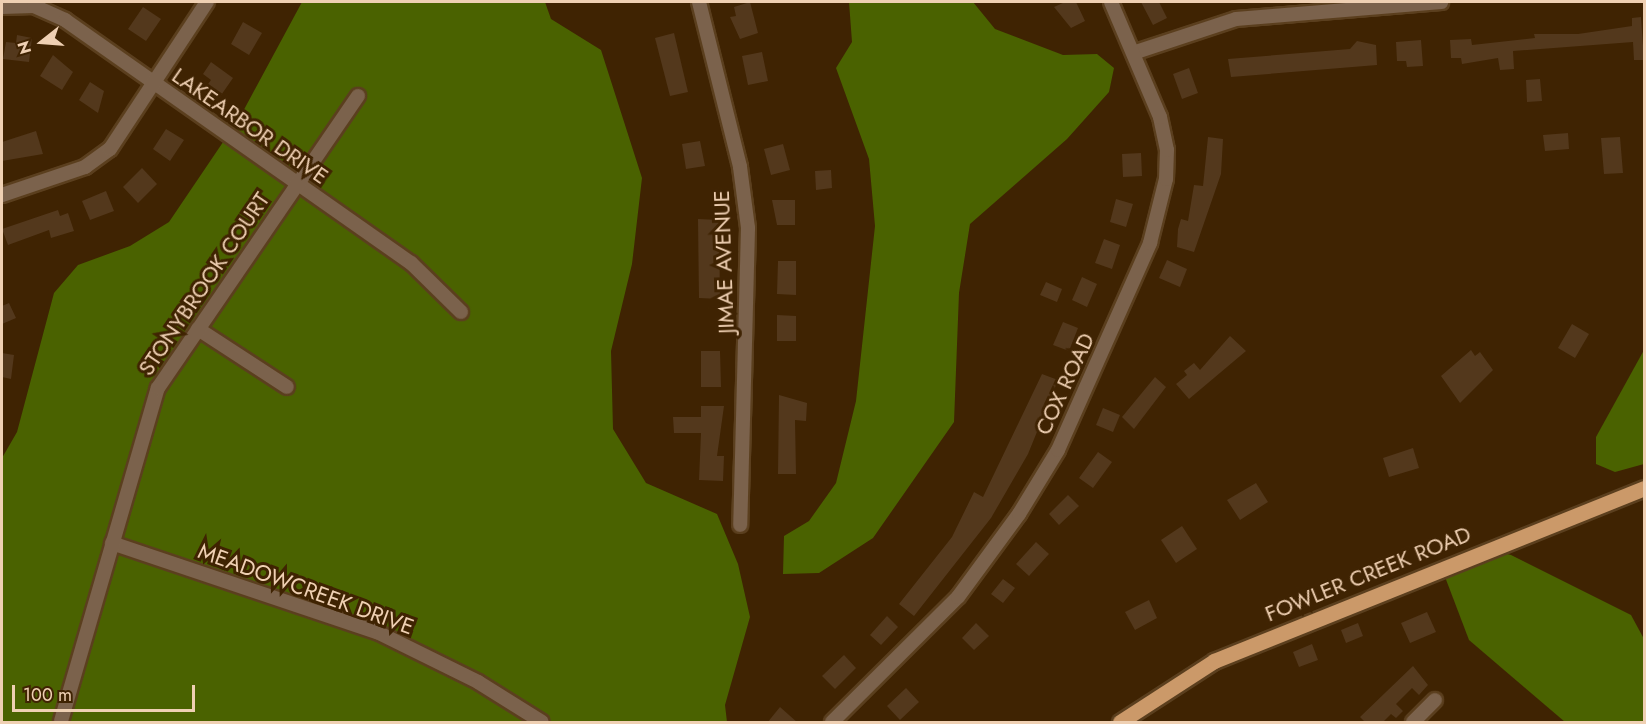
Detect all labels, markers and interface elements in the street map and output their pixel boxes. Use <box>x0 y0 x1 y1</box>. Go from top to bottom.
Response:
north arrow <box>12 12 72 72</box>
text: N <box>11 38 37 57</box>
street label: LAKEARBOR DRIVE <box>167 62 333 190</box>
street label: STONYBROOK COURT <box>133 187 275 381</box>
street label: JIMAE AVENUE <box>708 190 740 334</box>
street label: COX ROAD <box>1030 329 1100 439</box>
street label: FOWLER CREEK ROAD <box>1261 521 1475 627</box>
street label: MEADOWCREEK DRIVE <box>195 538 417 640</box>
scale bar <box>15 673 198 711</box>
text: 100 m <box>23 682 72 708</box>

